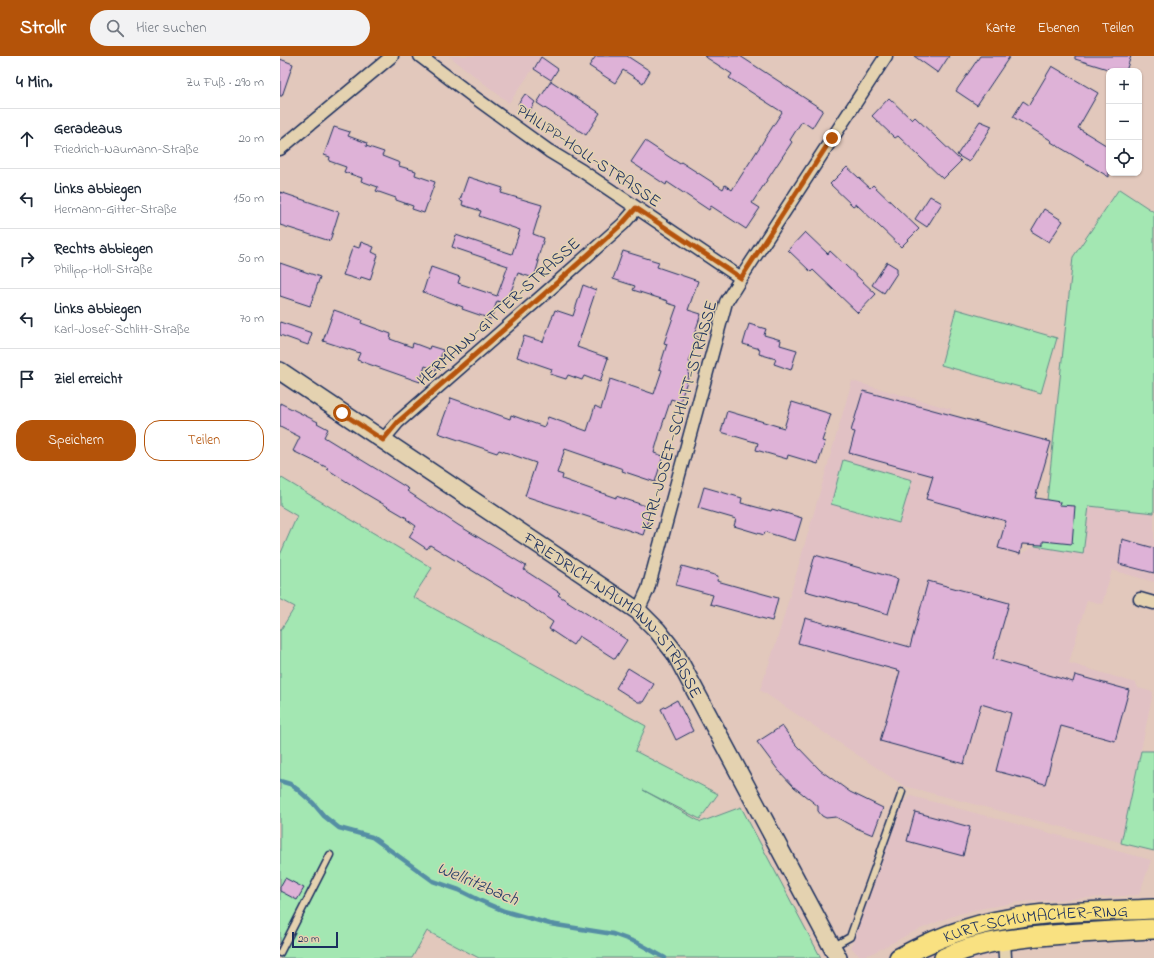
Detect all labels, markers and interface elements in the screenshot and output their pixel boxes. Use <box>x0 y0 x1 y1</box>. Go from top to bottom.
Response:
search box <box>90 10 370 46</box>
text: Strollr <box>20 15 66 42</box>
icon: search <box>104 17 126 39</box>
text: Hier suchen <box>136 17 207 39</box>
text: Karte <box>986 18 1015 39</box>
text: Ebenen <box>1037 18 1080 39</box>
text: Teilen <box>1102 18 1134 39</box>
map controls <box>1106 68 1142 176</box>
button: + <box>1106 68 1142 104</box>
text: 4 Min. <box>16 70 52 95</box>
text: Zu Fuß · 290 m <box>186 73 264 92</box>
street label: PHILIPP-HOLL-STRASSE <box>511 98 665 214</box>
button: − <box>1106 104 1142 140</box>
text: Geradeaus <box>54 118 122 140</box>
icon: ahead <box>16 128 38 150</box>
text: 20 m <box>239 129 264 148</box>
route end <box>823 129 841 147</box>
text: Friedrich-Naumann-Straße <box>54 140 198 159</box>
button: locate <box>1106 140 1142 176</box>
text: Links abbiegen <box>54 178 141 200</box>
icon: left <box>16 188 38 210</box>
text: 150 m <box>233 189 264 208</box>
text: Hermann-Gitter-Straße <box>54 200 177 219</box>
street label: HERMANN-GITTER-STRASSE <box>412 232 586 393</box>
text: Rechts abbiegen <box>54 238 153 260</box>
icon: right <box>16 248 38 270</box>
text: 50 m <box>238 249 264 268</box>
text: Philipp-Holl-Straße <box>54 260 152 279</box>
text: Links abbiegen <box>54 298 141 320</box>
street label: KARL-JOSEF-SCHLITT-STRASSE <box>635 298 724 533</box>
icon: left <box>16 308 38 330</box>
text: 70 m <box>240 309 264 328</box>
text: Karl-Josef-Schlitt-Straße <box>54 320 190 339</box>
icon: arrive <box>16 368 38 390</box>
text: Ziel erreicht <box>54 368 122 390</box>
route start <box>333 404 351 422</box>
button: Speichern <box>16 420 136 461</box>
button: Teilen <box>144 420 264 461</box>
street label: FRIEDRICH-NAUMANN-STRASSE <box>517 526 708 703</box>
water label: Wellritzbach <box>432 856 522 914</box>
street label: KURT-SCHUMACHER-RING <box>940 899 1128 950</box>
scale bar <box>292 930 338 949</box>
text: 20 m <box>298 931 320 947</box>

